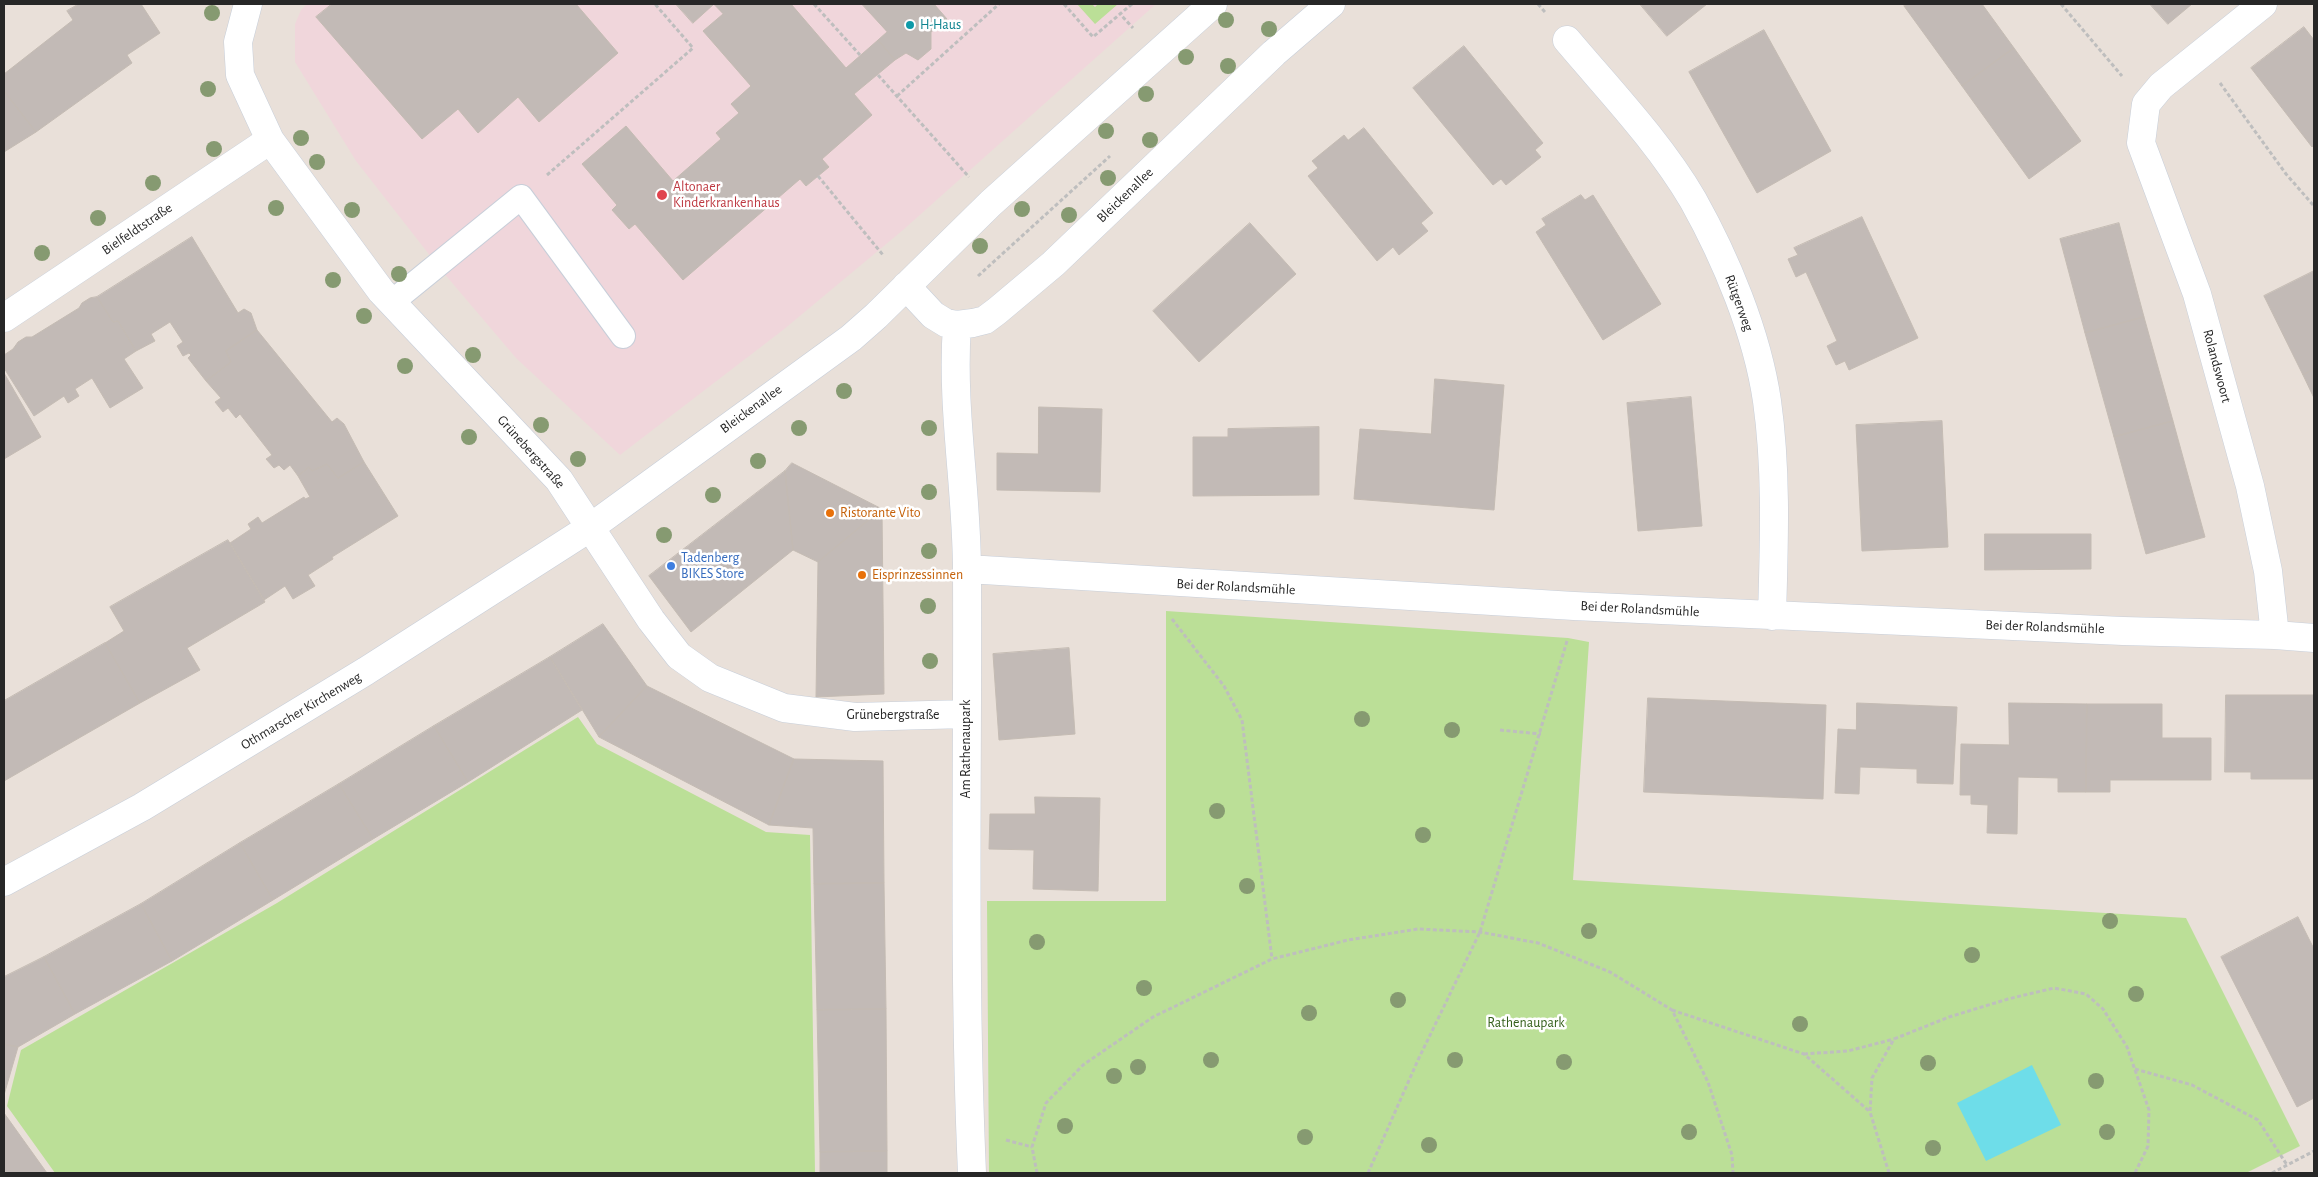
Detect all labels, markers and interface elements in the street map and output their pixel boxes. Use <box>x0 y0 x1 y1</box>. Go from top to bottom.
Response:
place label: H-Haus <box>920 17 961 33</box>
marker: H-Haus <box>904 19 916 31</box>
street label: Bleickenallee <box>1093 164 1157 226</box>
place label: Altonaer Kinderkrankenhaus <box>673 179 780 212</box>
marker: Altonaer Kinderkrankenhaus <box>655 188 669 202</box>
street label: Bielfeldtstraße <box>99 199 175 259</box>
street label: Rütgerweg <box>1721 272 1757 334</box>
street label: Rolandswoort <box>2199 327 2235 405</box>
street label: Bleickenallee <box>717 381 785 437</box>
street label: Grünebergstraße <box>494 412 568 492</box>
place label: Ristorante Vito <box>840 505 921 521</box>
marker: Ristorante Vito <box>824 507 836 519</box>
place label: Tadenberg BIKES Store <box>681 550 744 582</box>
marker: Tadenberg BIKES Store <box>665 560 677 572</box>
place label: Eisprinzessinnen <box>872 567 963 583</box>
marker: Eisprinzessinnen <box>856 569 868 581</box>
street label: Bei der Rolandsmühle <box>1176 575 1296 599</box>
street label: Bei der Rolandsmühle <box>1580 597 1700 621</box>
street label: Bei der Rolandsmühle <box>1985 617 2105 637</box>
street label: Othmarscher Kirchenweg <box>238 668 364 754</box>
street label: Am Rathenaupark <box>958 700 974 798</box>
street label: Grünebergstraße <box>846 707 940 723</box>
park label: Rathenaupark <box>1487 1015 1565 1031</box>

